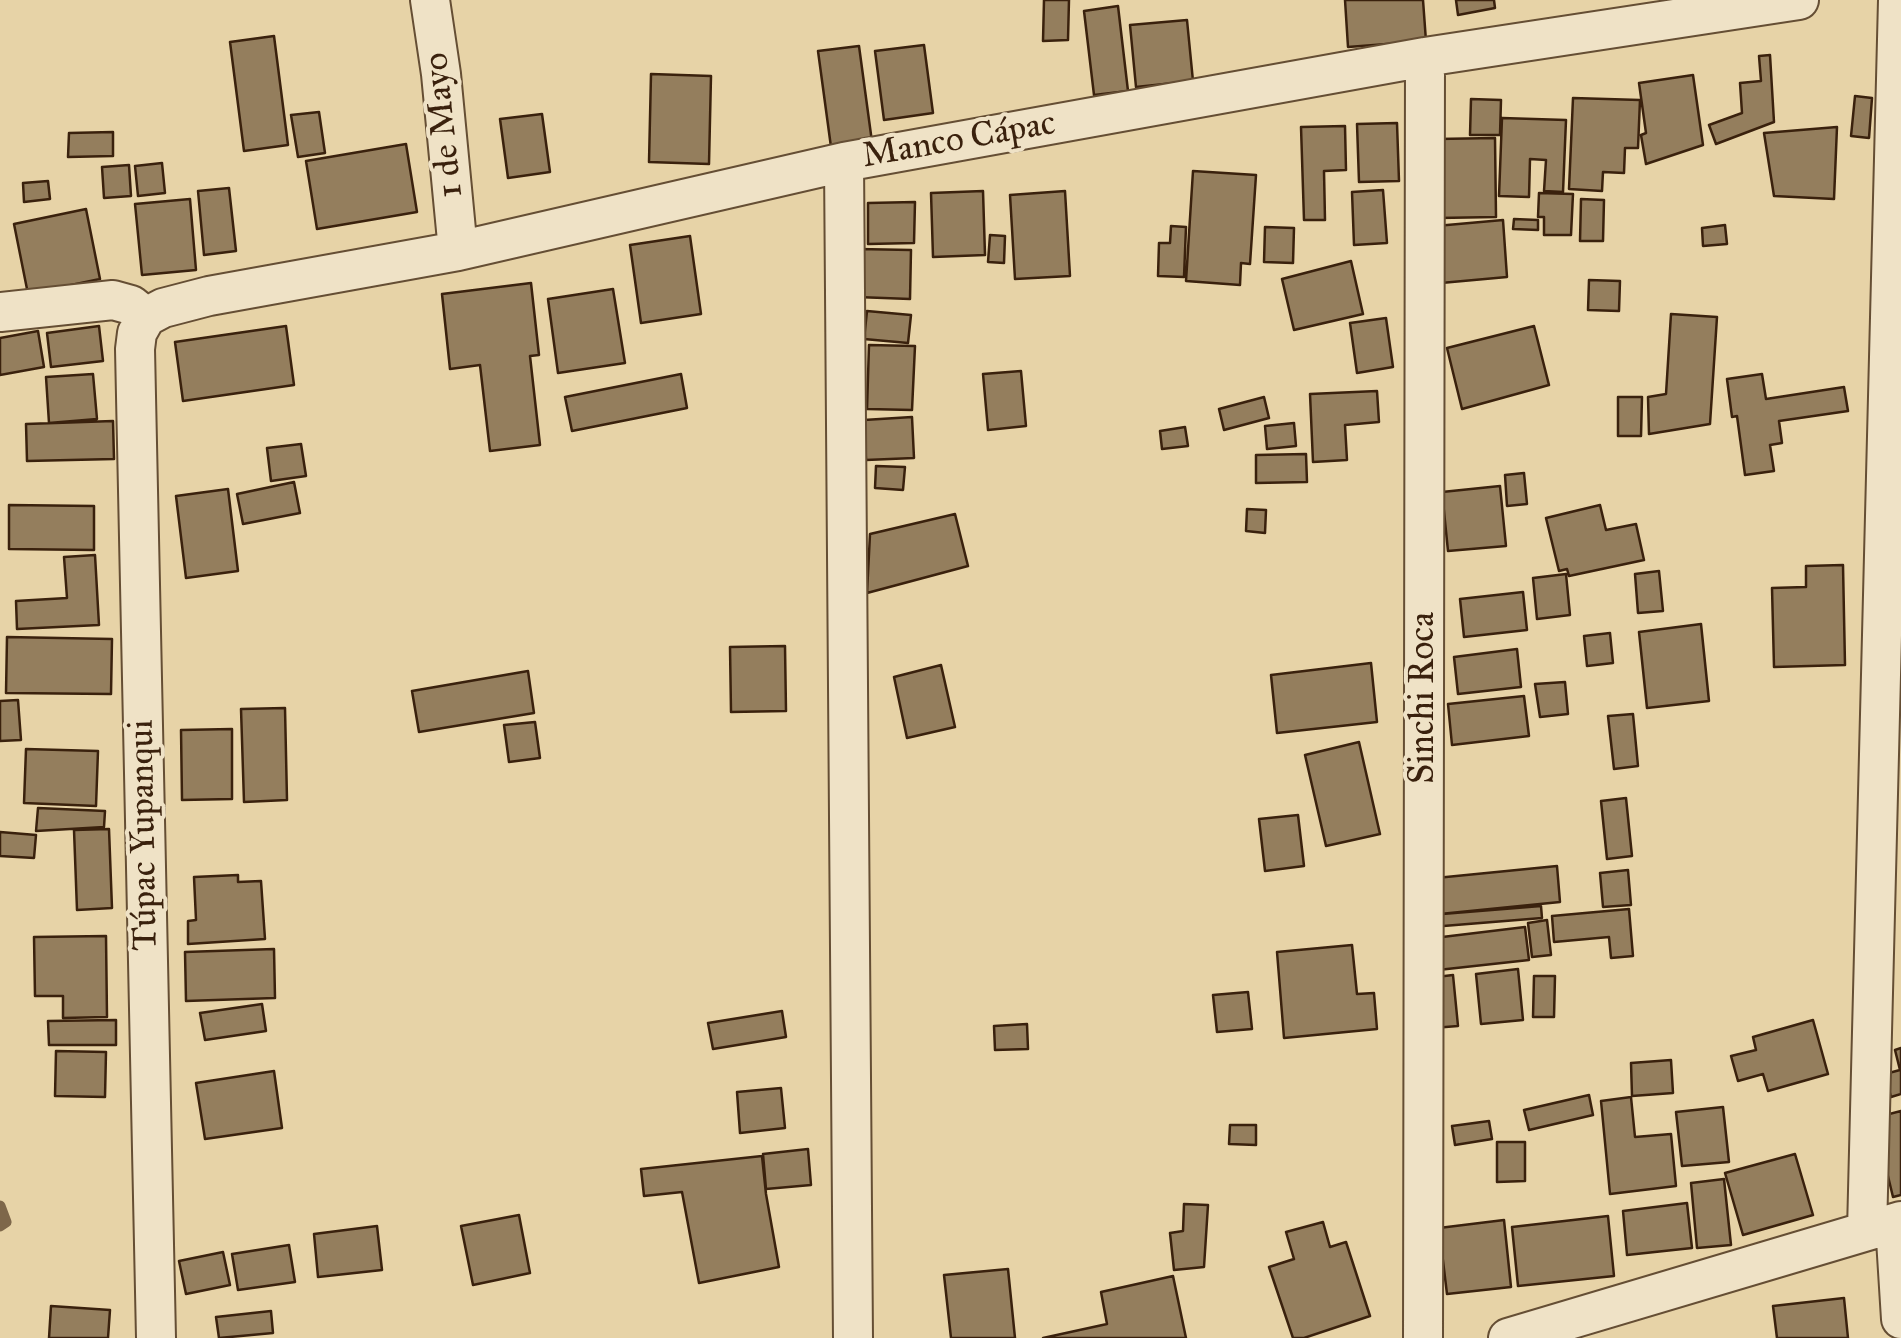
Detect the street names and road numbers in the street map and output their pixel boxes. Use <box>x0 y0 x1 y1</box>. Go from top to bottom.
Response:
street label: 1 de Mayo <box>417 50 473 200</box>
street label: Manco Cápac <box>859 103 1059 179</box>
street label: Sinchi Roca <box>1403 612 1445 784</box>
street label: Túpac Yupanqui <box>122 719 168 951</box>

